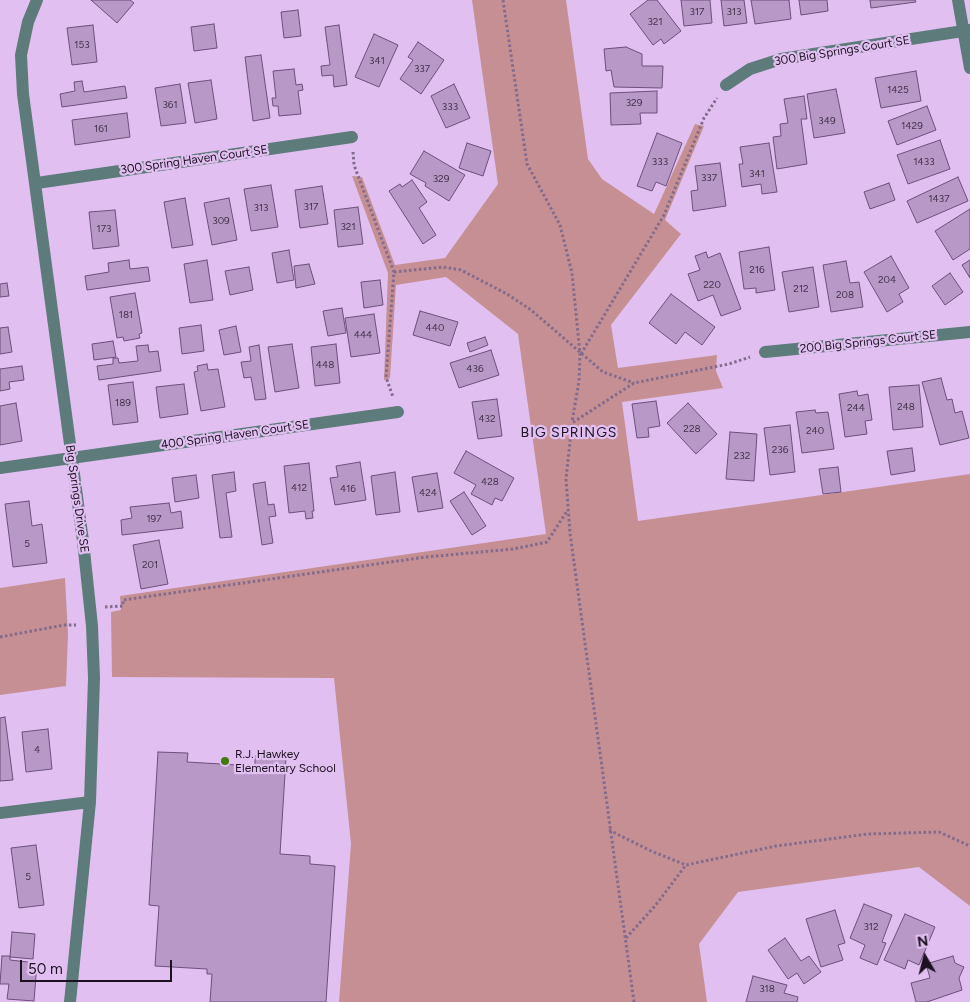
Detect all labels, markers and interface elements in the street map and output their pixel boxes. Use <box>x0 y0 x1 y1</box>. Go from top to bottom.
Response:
house number: 317 <box>690 6 704 18</box>
house number: 313 <box>726 6 742 18</box>
house number: 321 <box>647 16 663 28</box>
street label: 300 Big Springs Court SE <box>773 33 911 69</box>
house number: 153 <box>74 39 90 51</box>
house number: 341 <box>369 55 385 67</box>
house number: 337 <box>414 63 430 75</box>
house number: 1425 <box>887 84 909 96</box>
house number: 329 <box>626 97 642 109</box>
house number: 361 <box>162 99 178 111</box>
house number: 333 <box>442 101 458 113</box>
house number: 349 <box>818 115 836 127</box>
house number: 1429 <box>901 120 923 132</box>
house number: 161 <box>94 123 108 135</box>
street label: 300 Spring Haven Court SE <box>119 143 269 177</box>
house number: 333 <box>652 156 668 168</box>
house number: 1433 <box>913 156 935 168</box>
house number: 341 <box>749 168 765 180</box>
house number: 337 <box>701 172 717 184</box>
house number: 329 <box>433 173 449 185</box>
house number: 1437 <box>928 193 950 205</box>
house number: 317 <box>304 201 318 213</box>
house number: 313 <box>253 202 269 214</box>
house number: 309 <box>212 215 230 227</box>
house number: 321 <box>340 221 356 233</box>
house number: 173 <box>97 223 111 235</box>
house number: 216 <box>749 264 765 276</box>
house number: 204 <box>878 274 896 286</box>
house number: 220 <box>703 279 721 291</box>
house number: 212 <box>793 283 809 295</box>
house number: 208 <box>836 289 854 301</box>
house number: 181 <box>119 309 133 321</box>
house number: 440 <box>426 322 444 334</box>
street label: 200 Big Springs Court SE <box>799 328 937 356</box>
house number: 444 <box>354 329 372 341</box>
house number: 448 <box>316 359 334 371</box>
house number: 436 <box>466 363 484 375</box>
house number: 189 <box>115 397 131 409</box>
house number: 248 <box>897 401 915 413</box>
house number: 244 <box>847 402 865 414</box>
house number: 432 <box>478 413 496 425</box>
street label: 400 Spring Haven Court SE <box>160 417 310 453</box>
house number: 228 <box>683 423 701 435</box>
district label: BIG SPRINGS <box>519 425 619 441</box>
house number: 240 <box>806 425 824 437</box>
street label: Big Springs Drive SE <box>62 444 92 554</box>
house number: 236 <box>772 444 788 456</box>
house number: 232 <box>734 450 750 462</box>
house number: 428 <box>481 476 499 488</box>
house number: 412 <box>291 482 307 494</box>
house number: 416 <box>340 483 356 495</box>
house number: 424 <box>419 487 437 499</box>
house number: 197 <box>146 513 162 525</box>
house number: 5 <box>24 538 30 550</box>
house number: 201 <box>142 559 158 571</box>
house number: 4 <box>34 744 40 756</box>
place label: R.J. Hawkey Elementary School <box>235 747 336 775</box>
marker: R.J. Hawkey Elementary School <box>219 755 231 767</box>
house number: 5 <box>25 871 31 883</box>
house number: 312 <box>863 921 879 933</box>
north arrow <box>900 932 950 982</box>
text: N <box>916 932 929 951</box>
scale bar <box>22 950 175 982</box>
text: 50 m <box>28 960 63 978</box>
house number: 318 <box>759 983 775 995</box>

